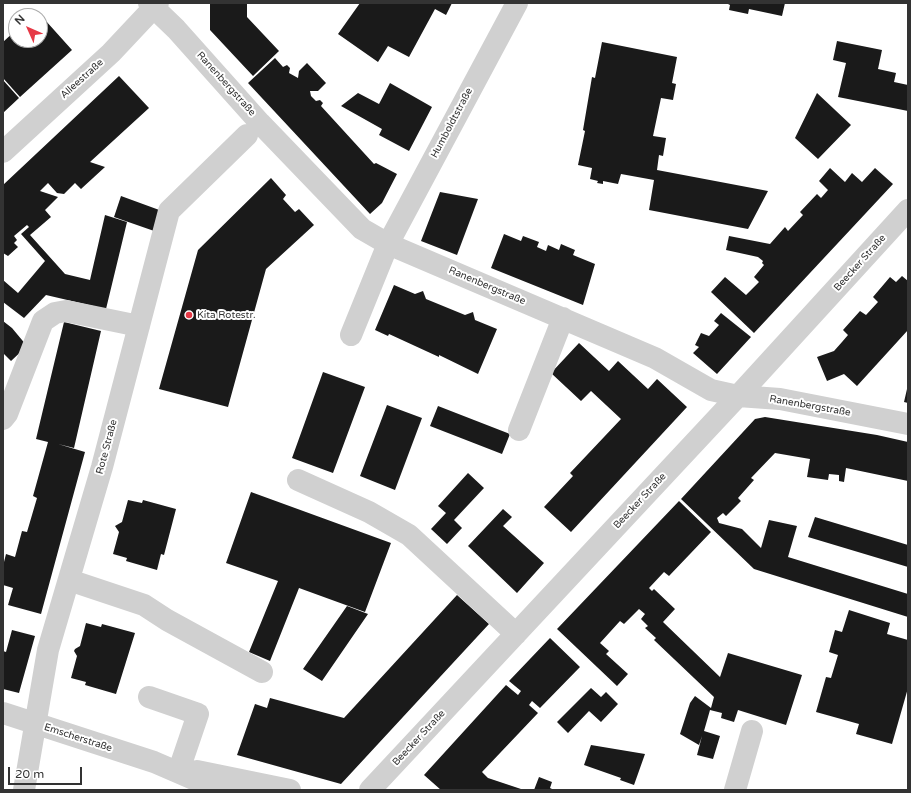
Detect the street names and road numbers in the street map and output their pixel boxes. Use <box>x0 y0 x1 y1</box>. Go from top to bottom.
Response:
street label: Ranenbergstraße <box>194 49 258 119</box>
street label: Alleestraße <box>58 57 106 101</box>
street label: Humboldtstraße <box>429 86 475 160</box>
street label: Beecker Straße <box>831 232 889 294</box>
street label: Ranenbergstraße <box>447 264 527 308</box>
street label: Ranenbergstraße <box>768 393 852 419</box>
street label: Rote Straße <box>94 418 120 476</box>
street label: Beecker Straße <box>611 471 669 531</box>
street label: Beecker Straße <box>390 708 448 768</box>
street label: Emscherstraße <box>42 721 114 755</box>

